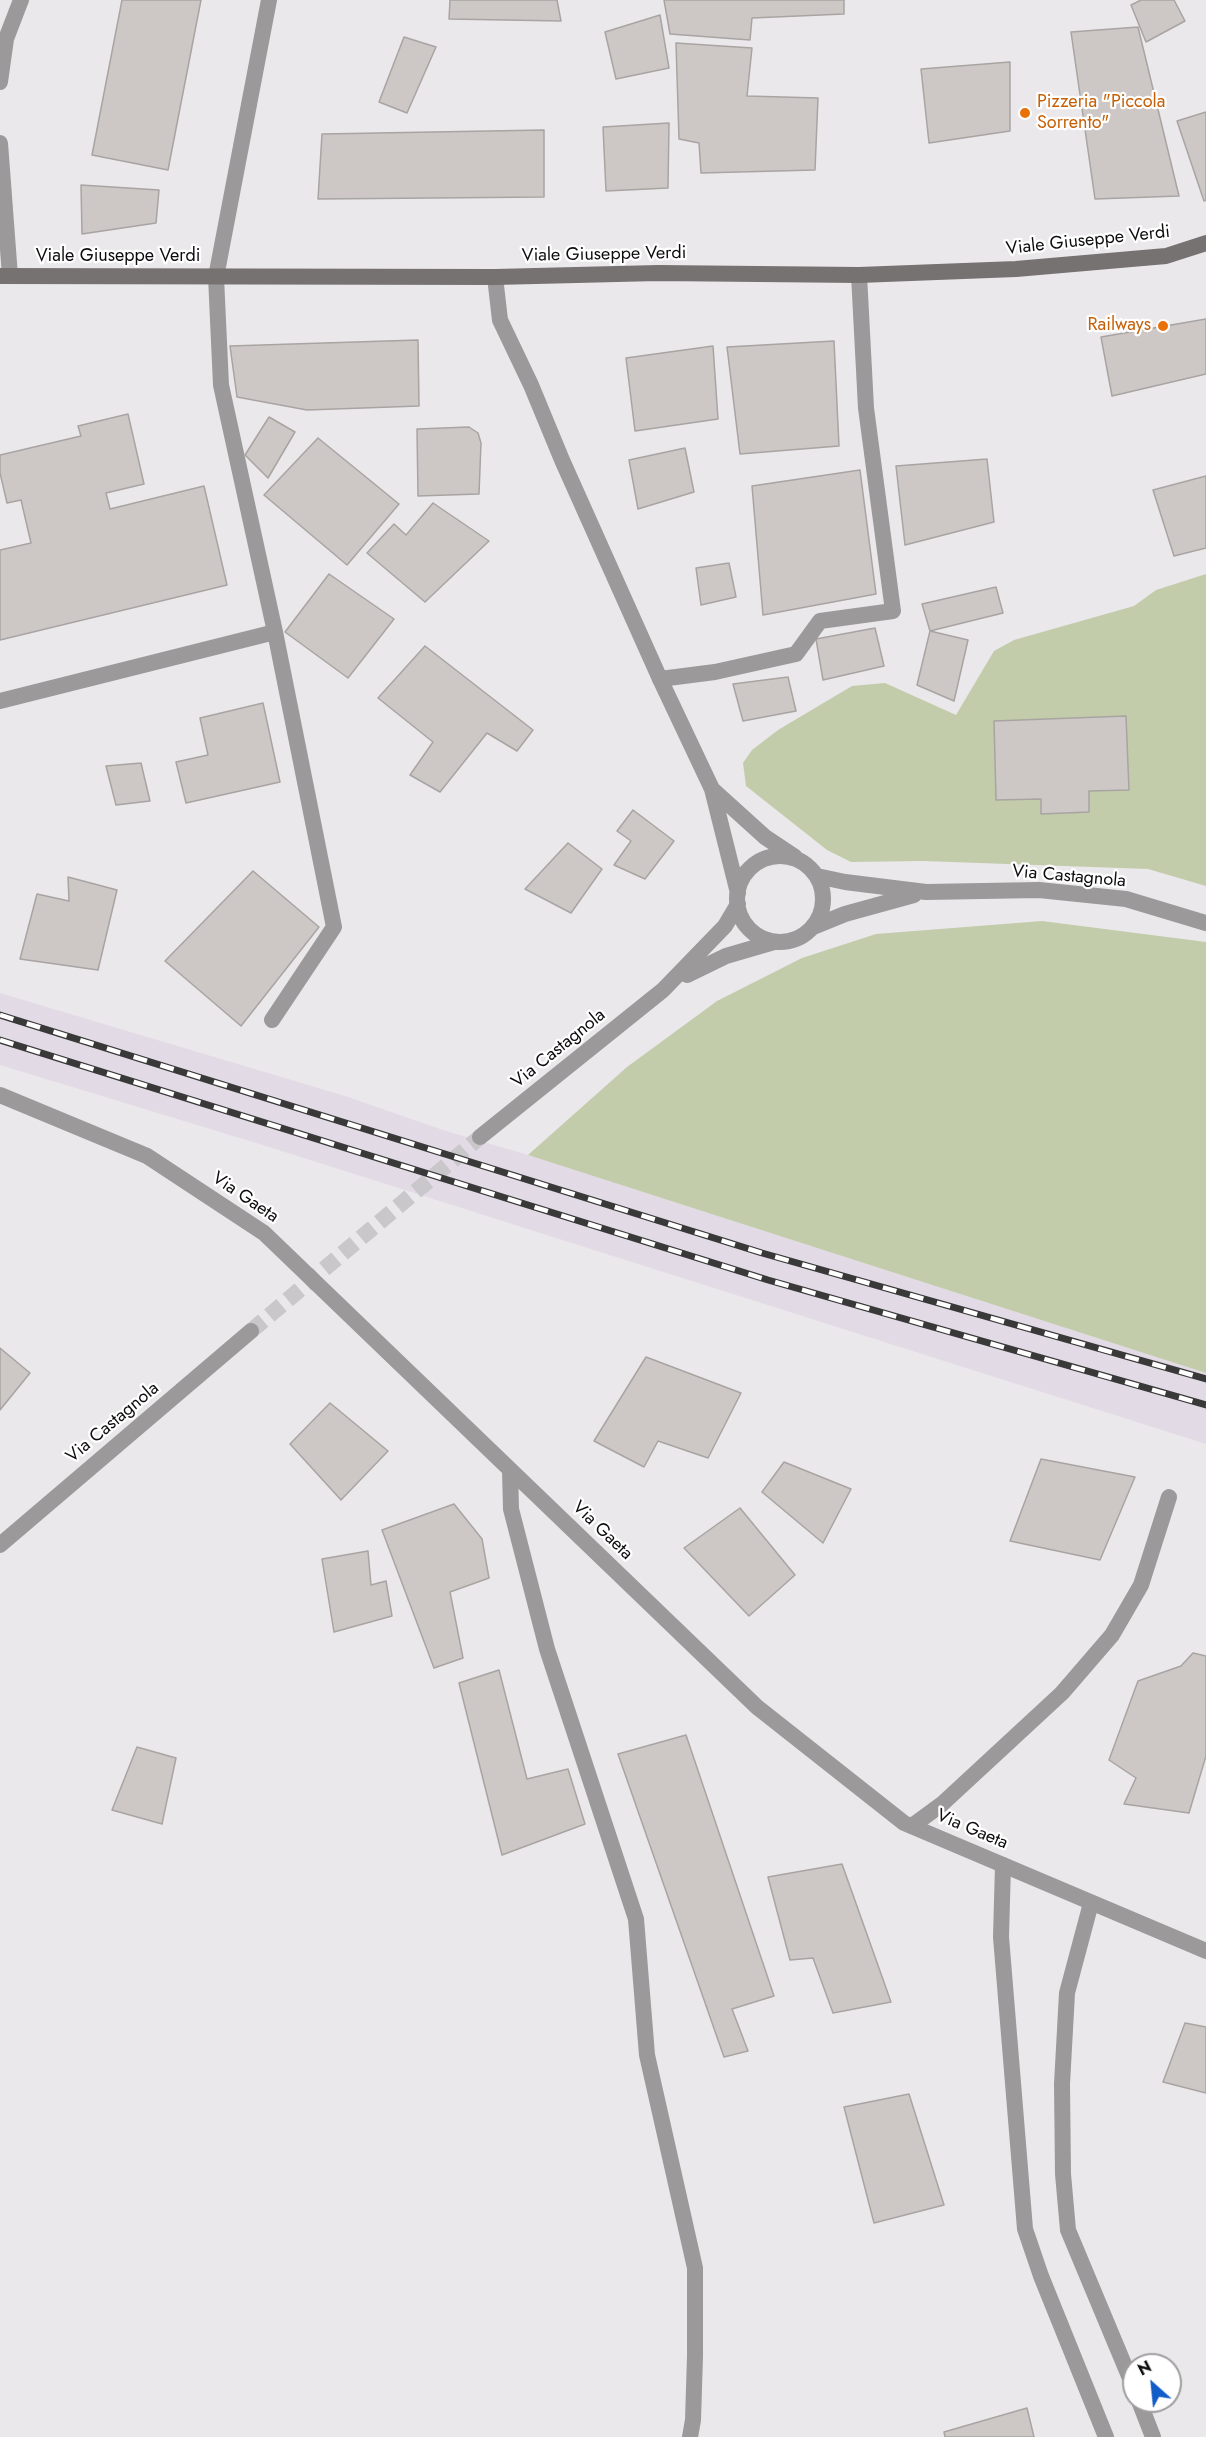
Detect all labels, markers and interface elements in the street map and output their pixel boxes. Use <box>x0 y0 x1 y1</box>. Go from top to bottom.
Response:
place label: Pizzeria "Piccola Sorrento" <box>1037 92 1165 134</box>
marker: Pizzeria "Piccola Sorrento" <box>1018 106 1032 120</box>
street label: Viale Giuseppe Verdi <box>1005 222 1171 260</box>
street label: Viale Giuseppe Verdi <box>522 243 686 267</box>
street label: Viale Giuseppe Verdi <box>36 246 200 268</box>
place label: Railways <box>1087 315 1151 337</box>
marker: Railways <box>1156 319 1170 333</box>
street label: Via Castagnola <box>1011 861 1127 893</box>
street label: Via Castagnola <box>508 1005 610 1093</box>
street label: Via Gaeta <box>208 1168 282 1228</box>
street label: Via Castagnola <box>62 1378 164 1468</box>
street label: Via Gaeta <box>567 1497 637 1565</box>
street label: Via Gaeta <box>933 1805 1011 1855</box>
north arrow <box>1122 2353 1182 2413</box>
text: N <box>1134 2355 1155 2381</box>

